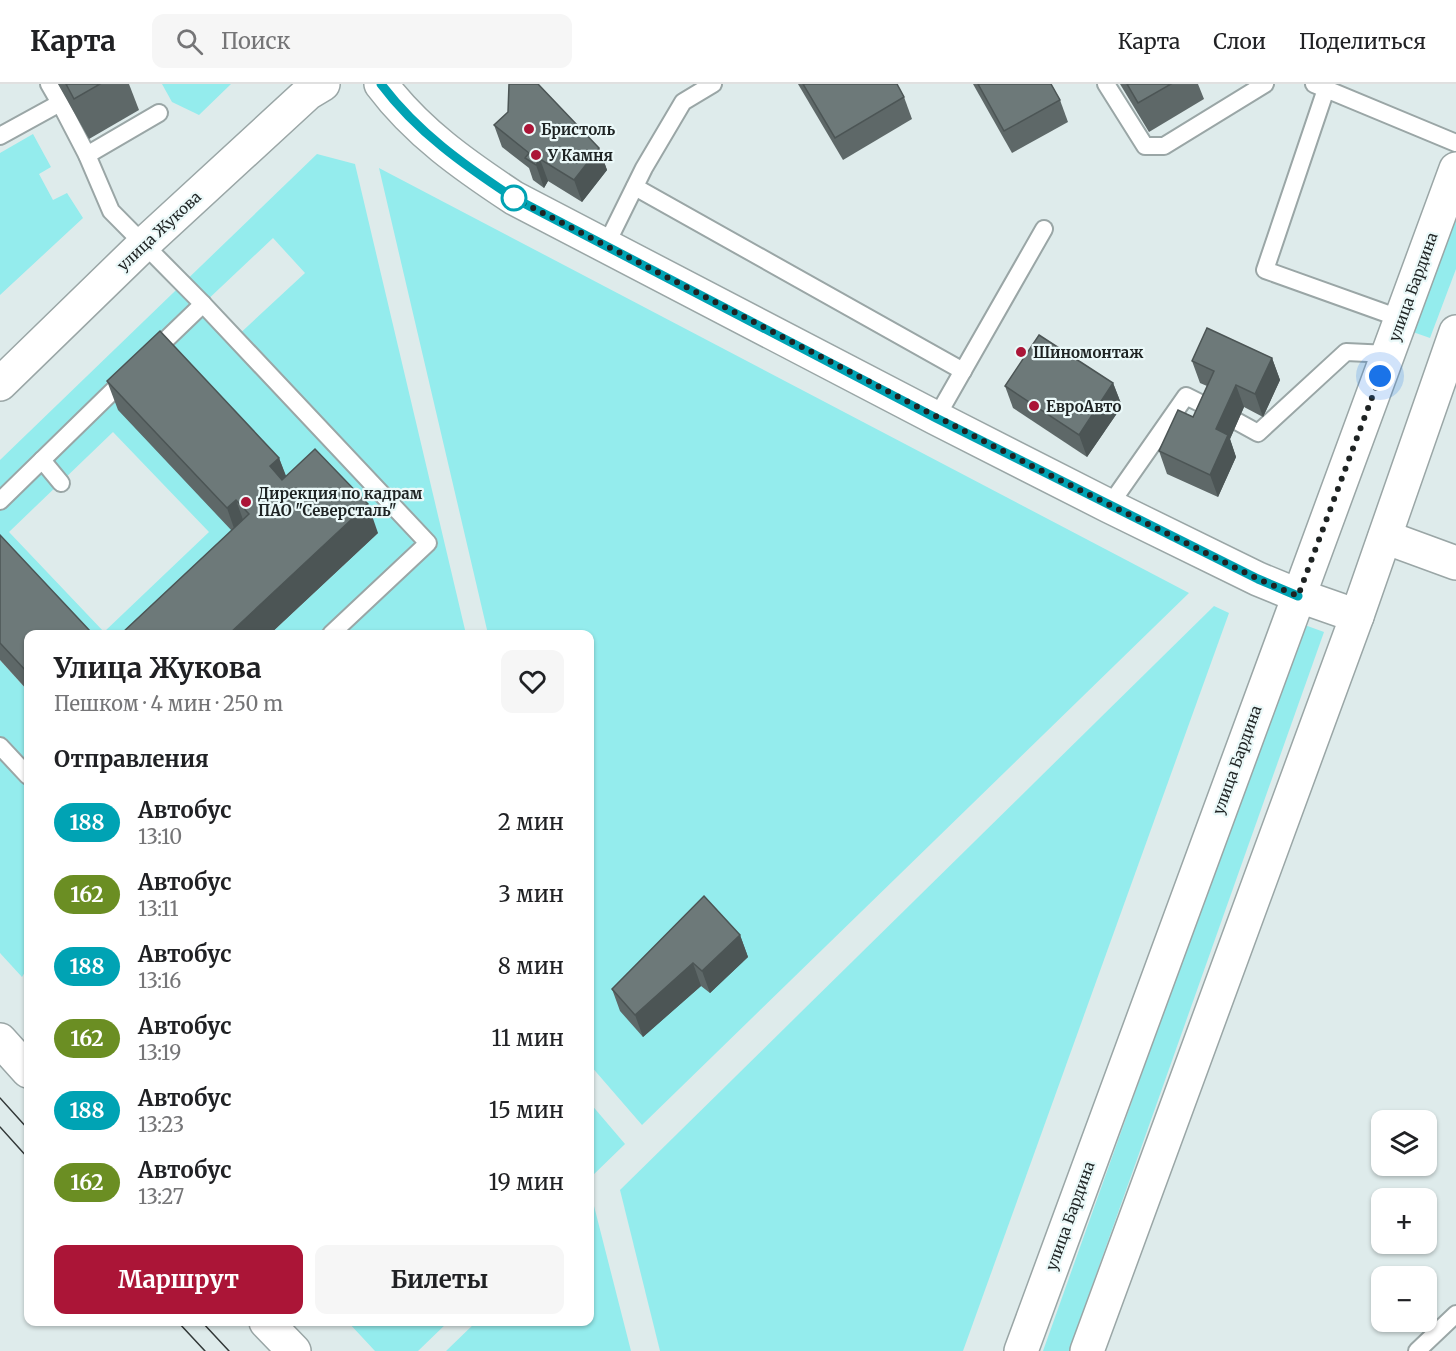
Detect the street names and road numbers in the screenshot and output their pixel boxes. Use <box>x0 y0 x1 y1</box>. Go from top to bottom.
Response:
street label: улица Жукова <box>113 187 205 275</box>
street label: улица Бардина <box>1384 230 1442 344</box>
street label: улица Бардина <box>1208 703 1266 817</box>
street label: улица Бардина <box>1041 1159 1099 1273</box>

